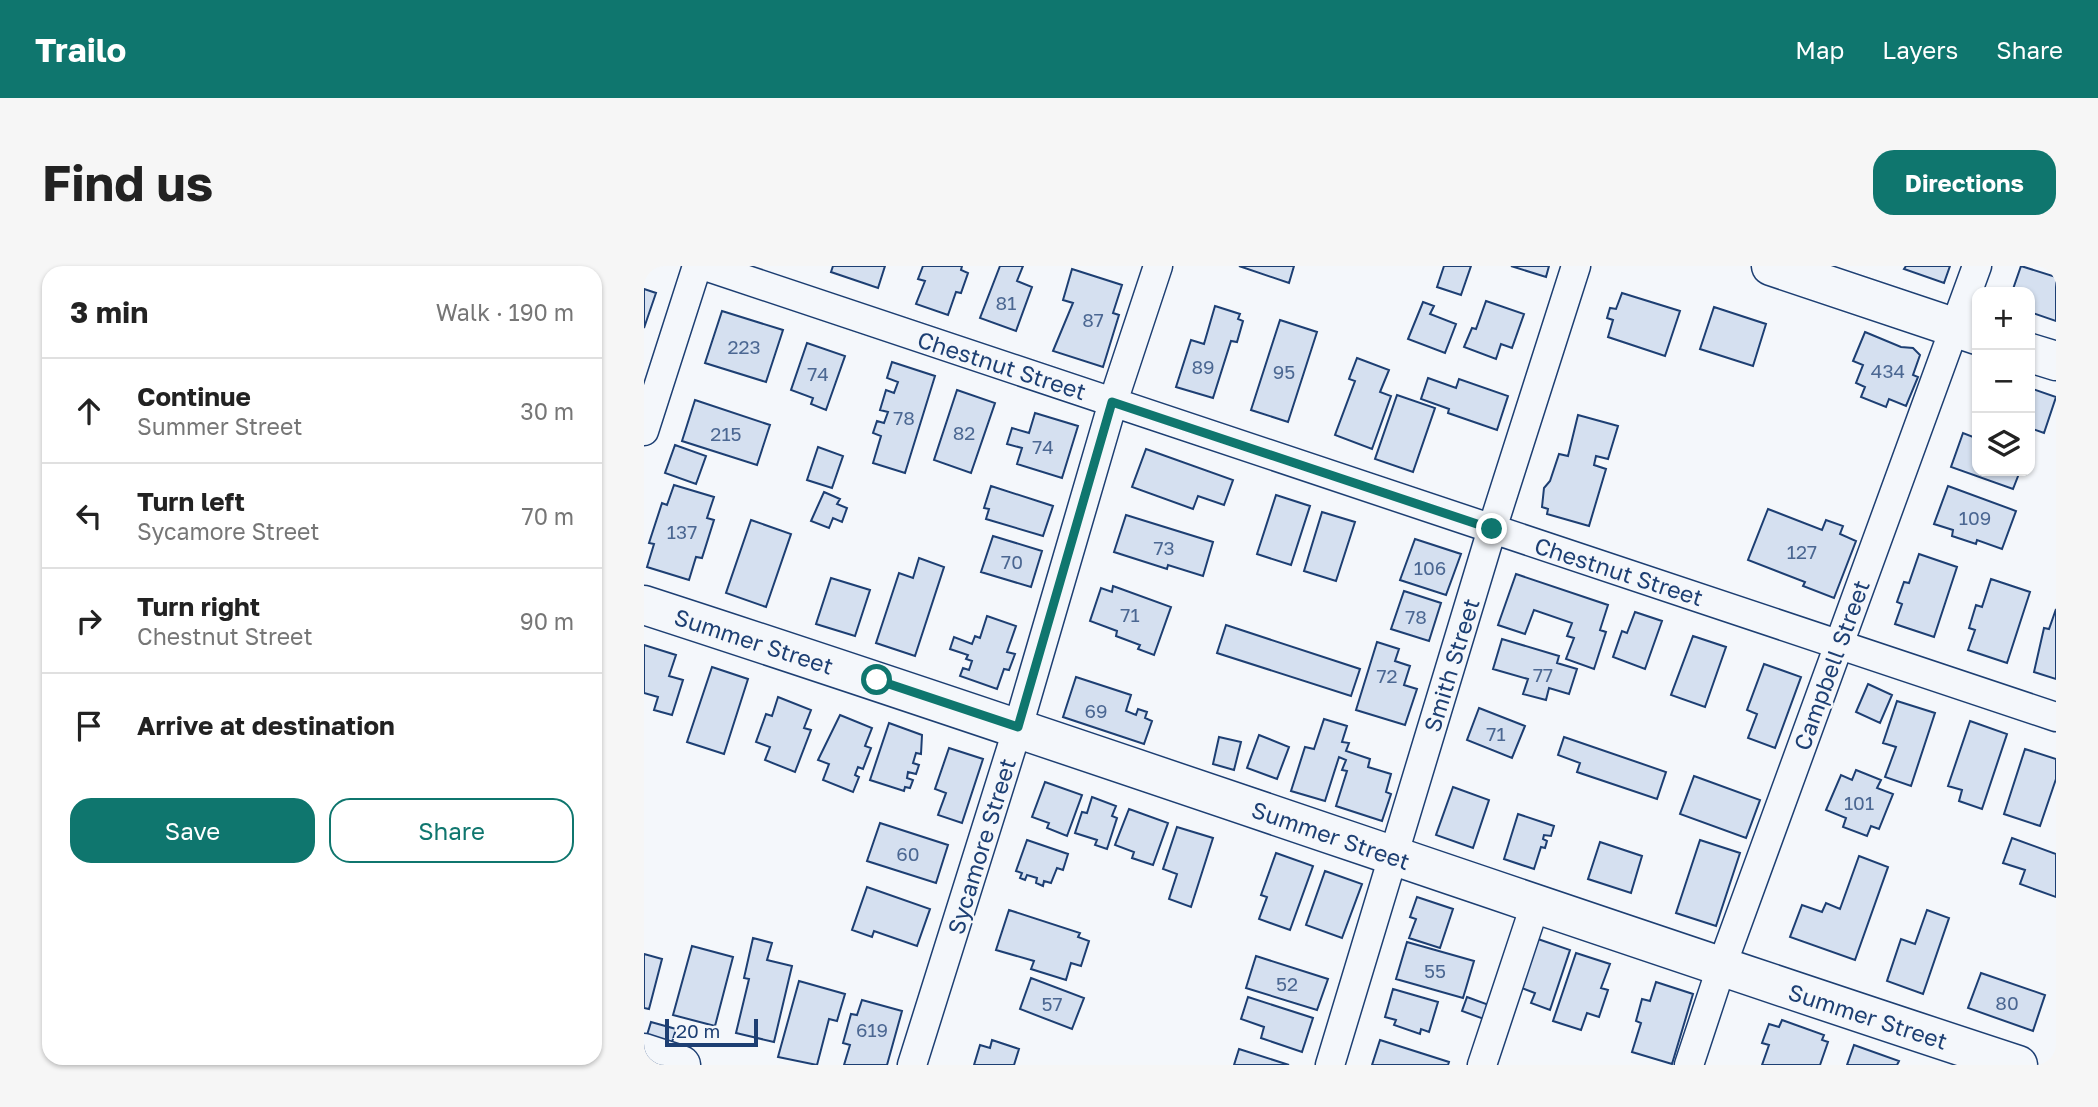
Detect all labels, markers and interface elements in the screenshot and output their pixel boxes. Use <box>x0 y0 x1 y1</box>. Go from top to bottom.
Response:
text: Trailo <box>35 30 126 69</box>
text: Map <box>1795 35 1844 64</box>
text: Layers <box>1882 35 1958 64</box>
text: Share <box>1996 35 2063 64</box>
button: Directions <box>1873 150 2056 215</box>
text: Find us <box>42 153 213 212</box>
map controls <box>1972 287 2035 476</box>
button: + <box>1972 287 2035 350</box>
house number: 81 <box>996 291 1016 314</box>
text: 3 min <box>70 294 148 330</box>
text: Walk · 190 m <box>436 298 574 326</box>
house number: 87 <box>1082 308 1104 331</box>
street label: Chestnut Street <box>914 325 1090 405</box>
house number: 223 <box>727 335 761 358</box>
button: − <box>1972 350 2035 413</box>
house number: 89 <box>1191 355 1215 378</box>
house number: 434 <box>1871 359 1905 382</box>
house number: 95 <box>1273 360 1295 383</box>
house number: 74 <box>807 362 829 385</box>
text: Continue <box>137 381 251 412</box>
icon: ahead <box>70 392 108 430</box>
text: 30 m <box>520 397 574 425</box>
house number: 78 <box>893 406 915 429</box>
text: Summer Street <box>137 412 303 440</box>
button: layers <box>1972 413 2035 476</box>
house number: 82 <box>953 421 975 444</box>
house number: 215 <box>710 422 742 445</box>
house number: 74 <box>1032 435 1054 458</box>
text: Turn left <box>137 486 245 517</box>
icon: left <box>70 497 108 535</box>
text: 70 m <box>521 502 574 530</box>
house number: 109 <box>1959 506 1991 529</box>
route end <box>1476 513 1507 544</box>
text: Sycamore Street <box>137 517 320 545</box>
house number: 137 <box>667 520 697 543</box>
street label: Chestnut Street <box>1531 531 1707 611</box>
house number: 73 <box>1153 536 1175 559</box>
house number: 127 <box>1787 540 1817 563</box>
house number: 70 <box>1001 550 1023 573</box>
house number: 106 <box>1414 556 1446 579</box>
street label: Campbell Street <box>1787 576 1875 754</box>
text: Turn right <box>137 591 260 622</box>
street label: Smith Street <box>1417 595 1485 735</box>
icon: right <box>70 602 108 640</box>
street label: Summer Street <box>671 602 837 680</box>
house number: 71 <box>1120 603 1140 626</box>
house number: 78 <box>1405 605 1427 628</box>
text: 90 m <box>520 607 574 635</box>
text: Chestnut Street <box>137 622 313 650</box>
house number: 77 <box>1533 663 1553 686</box>
route start <box>861 664 892 695</box>
house number: 72 <box>1376 664 1398 687</box>
house number: 69 <box>1085 699 1108 722</box>
icon: arrive <box>70 707 108 745</box>
text: Arrive at destination <box>137 710 395 741</box>
house number: 71 <box>1486 722 1506 745</box>
street label: Sycamore Street <box>941 755 1021 937</box>
house number: 101 <box>1844 791 1874 814</box>
street label: Summer Street <box>1248 795 1414 875</box>
button: Save <box>70 798 315 863</box>
button: Share <box>329 798 574 863</box>
house number: 60 <box>896 842 920 865</box>
house number: 55 <box>1424 959 1446 982</box>
house number: 52 <box>1276 972 1298 995</box>
street label: Summer Street <box>1785 977 1951 1055</box>
house number: 80 <box>1995 991 2019 1014</box>
house number: 57 <box>1041 992 1063 1015</box>
scale bar <box>665 1016 758 1048</box>
house number: 619 <box>856 1018 888 1041</box>
text: 20 m <box>676 1019 720 1042</box>

